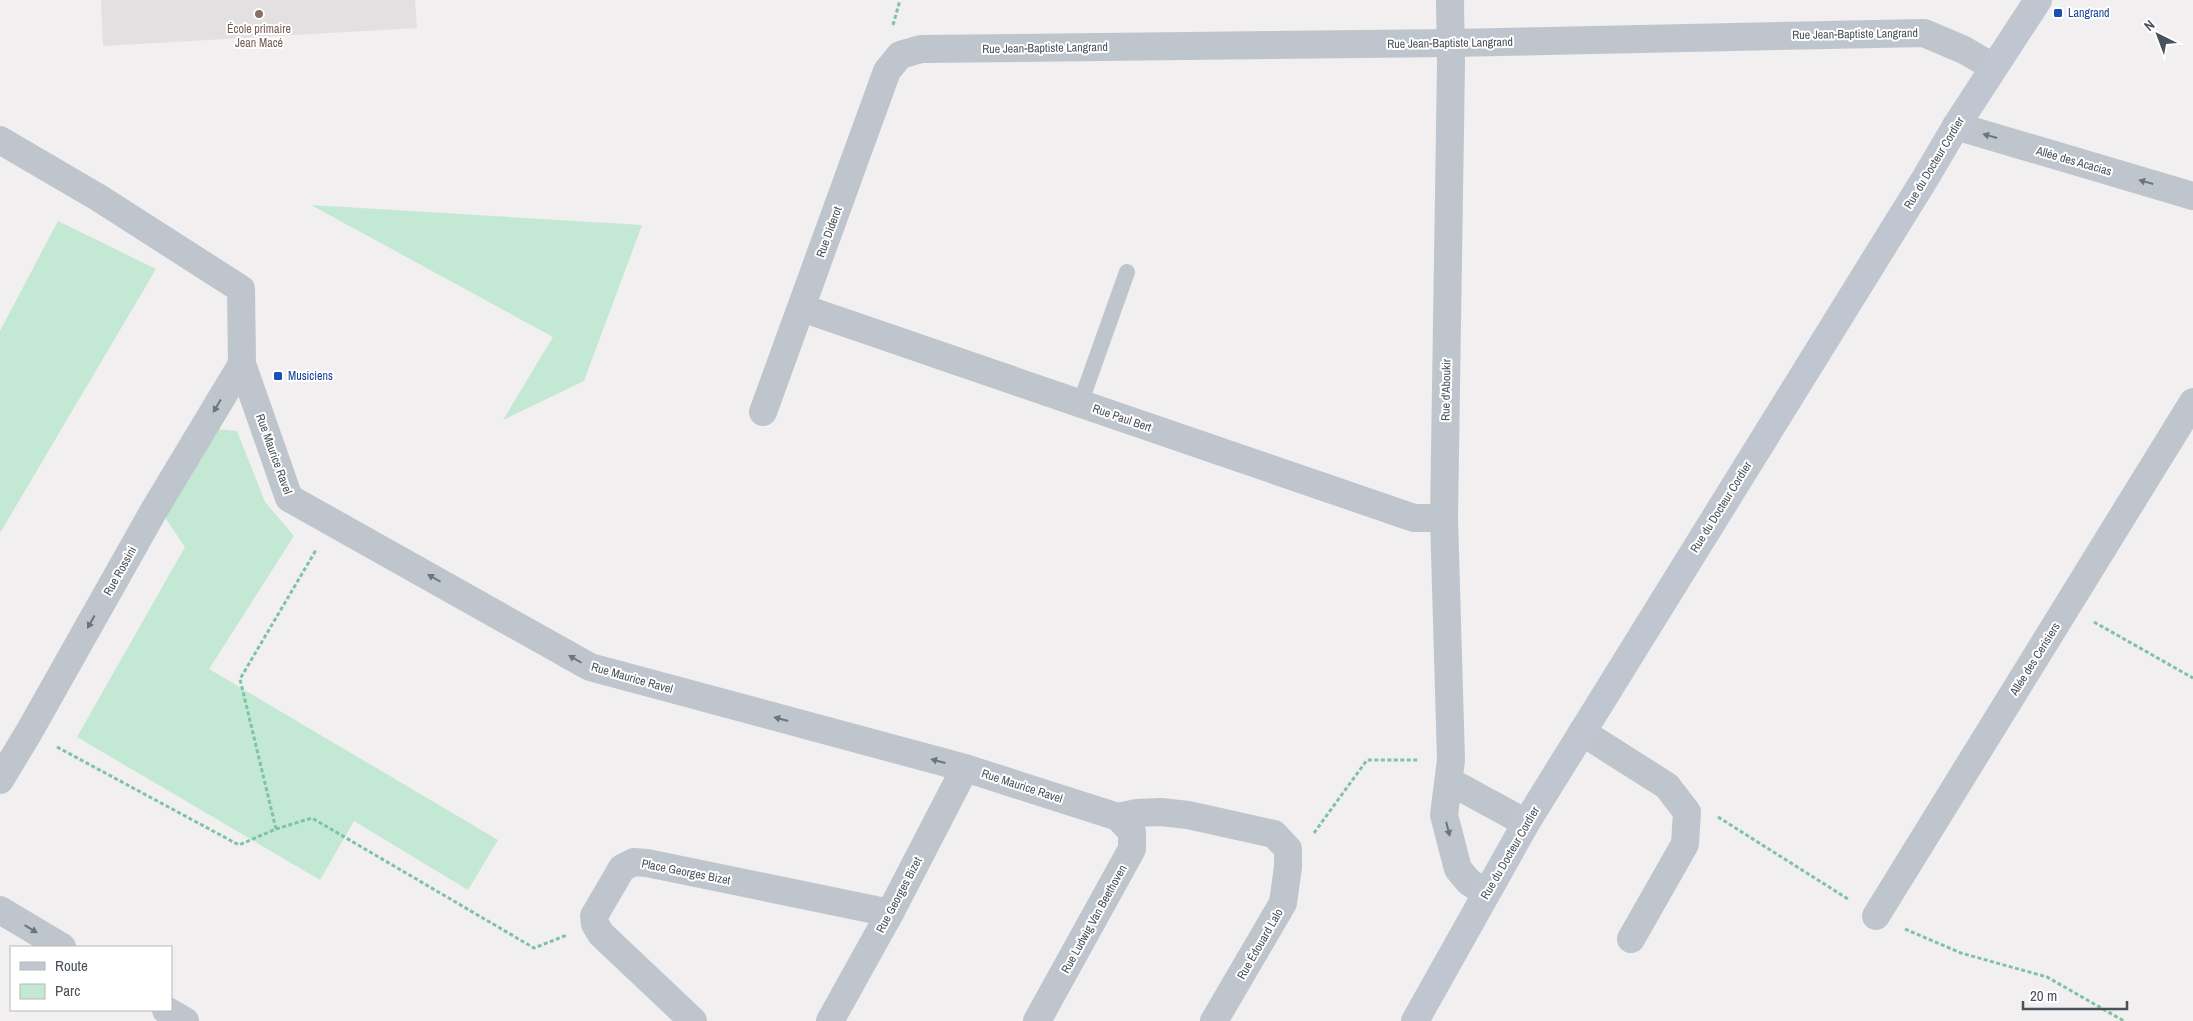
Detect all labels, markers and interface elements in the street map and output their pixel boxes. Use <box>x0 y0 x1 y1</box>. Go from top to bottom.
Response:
place label: Langrand <box>2068 5 2110 21</box>
marker: Langrand <box>2052 7 2064 19</box>
marker: École primaire Jean Macé <box>253 8 265 20</box>
north arrow <box>2133 10 2183 60</box>
text: N <box>2140 16 2158 35</box>
place label: École primaire Jean Macé <box>227 21 291 51</box>
street label: Rue Jean-Baptiste Langrand <box>1792 25 1918 43</box>
street label: Rue Jean-Baptiste Langrand <box>1387 34 1513 52</box>
street label: Rue Jean-Baptiste Langrand <box>982 39 1108 57</box>
street label: Rue du Docteur Cordier <box>1900 113 1968 212</box>
one-way arrow <box>1983 132 1998 140</box>
street label: Allée des Acacias <box>2033 142 2114 179</box>
one-way arrow <box>2139 178 2154 186</box>
street label: Rue Diderot <box>812 204 846 260</box>
street label: Rue d'Aboukir <box>1437 358 1455 421</box>
place label: Musiciens <box>288 368 333 384</box>
marker: Musiciens <box>272 370 284 382</box>
one-way arrow <box>212 399 222 412</box>
street label: Rue Paul Bert <box>1090 400 1154 436</box>
street label: Rue Maurice Ravel <box>252 412 296 496</box>
street label: Rue du Docteur Cordier <box>1687 458 1756 556</box>
street label: Rue Rossini <box>100 543 140 599</box>
one-way arrow <box>427 574 440 583</box>
one-way arrow <box>87 615 96 629</box>
street label: Allée des Cerisiers <box>2006 619 2064 699</box>
one-way arrow <box>568 654 582 663</box>
street label: Rue Maurice Ravel <box>589 659 675 697</box>
one-way arrow <box>773 714 788 722</box>
one-way arrow <box>930 756 945 764</box>
street label: Rue Maurice Ravel <box>979 765 1065 807</box>
street label: Rue du Docteur Cordier <box>1477 803 1543 902</box>
one-way arrow <box>1444 821 1452 836</box>
street label: Rue Georges Bizet <box>872 854 926 936</box>
street label: Place Georges Bizet <box>640 856 732 889</box>
street label: Rue Ludwig Van Beethoven <box>1057 862 1131 976</box>
street label: Rue Édouard Lalo <box>1233 906 1287 982</box>
one-way arrow <box>25 924 38 933</box>
legend <box>10 946 172 1011</box>
text: Route <box>55 955 88 976</box>
scale bar <box>2023 978 2127 1010</box>
text: Parc <box>55 980 80 1001</box>
text: 20 m <box>2030 985 2057 1006</box>

